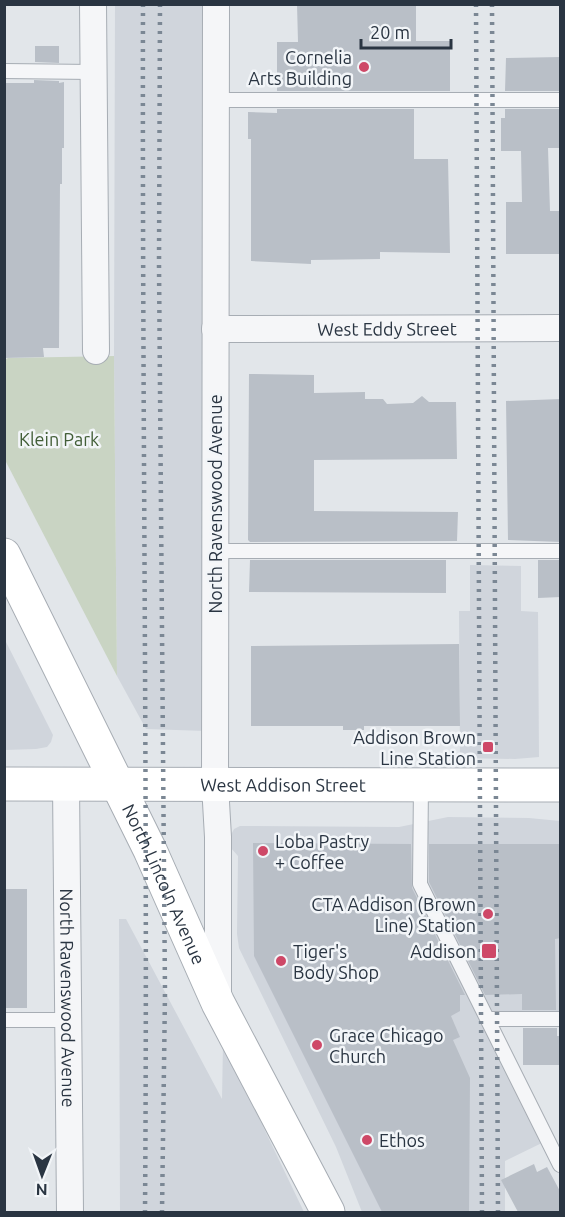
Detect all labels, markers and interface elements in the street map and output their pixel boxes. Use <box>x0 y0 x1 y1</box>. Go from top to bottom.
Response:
scale bar <box>361 12 451 50</box>
text: 20 m <box>370 22 410 42</box>
place label: Cornelia Arts Building <box>248 47 352 88</box>
marker: Cornelia Arts Building <box>357 60 371 74</box>
street label: West Eddy Street <box>317 318 457 339</box>
street label: North Ravenswood Avenue <box>205 394 225 614</box>
park label: Klein Park <box>19 429 99 449</box>
place label: Addison Brown Line Station <box>353 727 476 768</box>
marker: Addison Brown Line Station <box>481 740 495 754</box>
street label: West Addison Street <box>200 774 366 795</box>
street label: North Lincoln Avenue <box>119 801 209 967</box>
place label: Loba Pastry + Coffee <box>275 831 370 872</box>
marker: Loba Pastry + Coffee <box>256 844 270 858</box>
street label: North Ravenswood Avenue <box>57 888 79 1108</box>
place label: CTA Addison (Brown Line) Station <box>311 894 476 936</box>
marker: CTA Addison (Brown Line) Station <box>481 907 495 921</box>
place label: Tiger's Body Shop <box>293 941 379 982</box>
place label: Addison <box>410 941 476 961</box>
marker: Addison <box>480 942 498 960</box>
marker: Tiger's Body Shop <box>274 954 288 968</box>
place label: Grace Chicago Church <box>329 1025 444 1066</box>
marker: Grace Chicago Church <box>310 1038 324 1052</box>
place label: Ethos <box>379 1130 425 1150</box>
marker: Ethos <box>360 1133 374 1147</box>
north arrow <box>12 1145 72 1205</box>
text: N <box>36 1181 48 1199</box>

